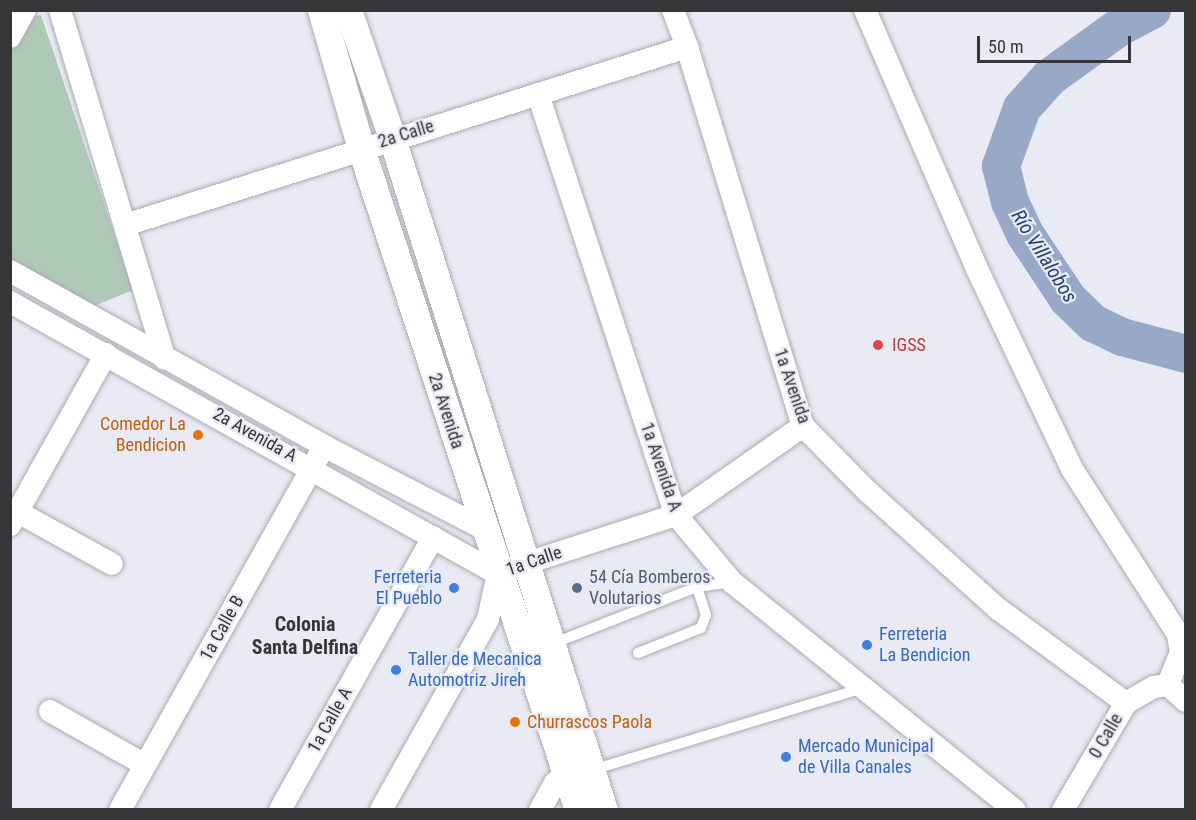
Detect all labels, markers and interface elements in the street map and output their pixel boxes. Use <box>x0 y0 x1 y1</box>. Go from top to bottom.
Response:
scale bar <box>980 24 1134 62</box>
text: 50 m <box>988 36 1023 57</box>
street label: 2a Calle <box>376 115 436 153</box>
water label: Río Villalobos <box>1006 205 1082 307</box>
place label: IGSS <box>892 334 926 356</box>
marker: IGSS <box>869 336 887 354</box>
street label: 1a Avenida <box>769 346 815 426</box>
street label: 2a Avenida <box>424 371 468 451</box>
street label: 2a Avenida A <box>209 403 301 467</box>
place label: Comedor La Bendicion <box>100 414 186 456</box>
street label: 1a Avenida A <box>636 420 686 514</box>
marker: Comedor La Bendicion <box>191 428 205 442</box>
street label: 1a Calle <box>503 541 565 581</box>
place label: Ferreteria El Pueblo <box>374 567 442 610</box>
place label: 54 Cía Bomberos Volutarios <box>589 567 710 610</box>
marker: Ferreteria El Pueblo <box>447 581 461 595</box>
marker: 54 Cía Bomberos Volutarios <box>570 581 584 595</box>
street label: 1a Calle B <box>195 592 249 664</box>
district label: Colonia Santa Delfina <box>252 613 358 660</box>
place label: Ferreteria La Bendicion <box>879 624 971 666</box>
marker: Ferreteria La Bendicion <box>860 638 874 652</box>
place label: Taller de Mecanica Automotriz Jireh <box>408 649 542 692</box>
marker: Taller de Mecanica Automotriz Jireh <box>389 663 403 677</box>
street label: 1a Calle A <box>303 683 357 757</box>
street label: 0 Calle <box>1085 710 1127 762</box>
place label: Churrascos Paola <box>527 711 652 733</box>
marker: Churrascos Paola <box>508 715 522 729</box>
place label: Mercado Municipal de Villa Canales <box>798 736 934 778</box>
marker: Mercado Municipal de Villa Canales <box>779 750 793 764</box>

